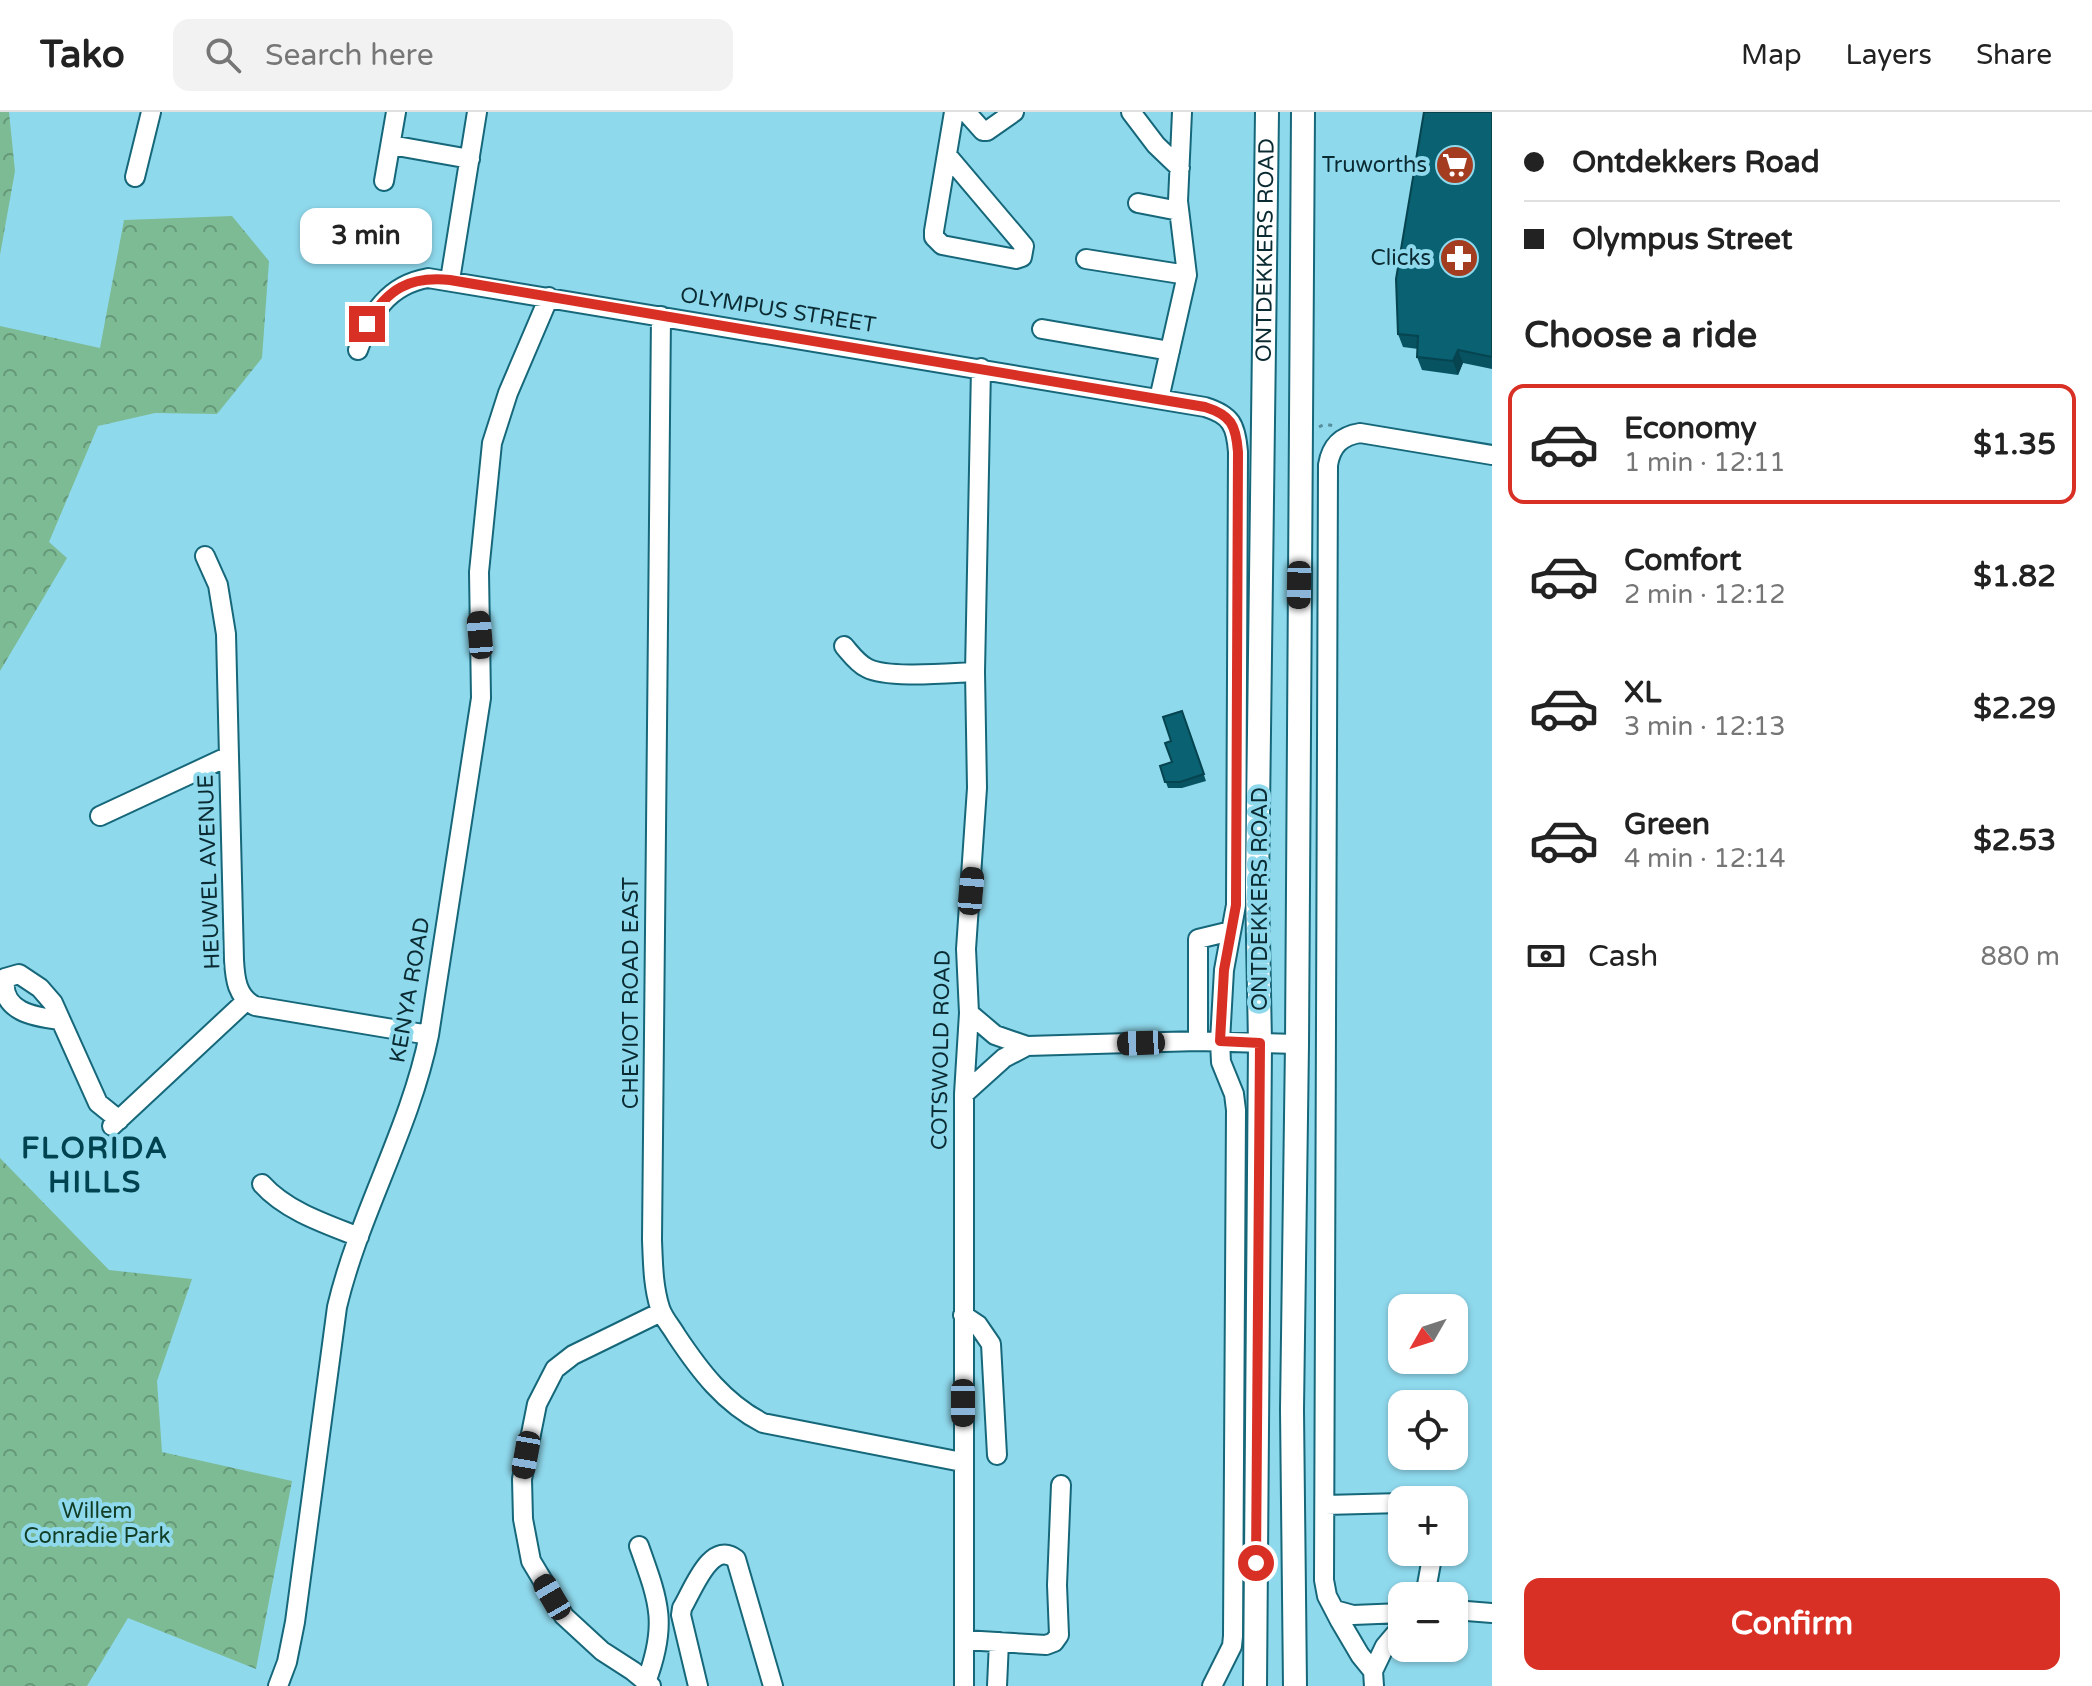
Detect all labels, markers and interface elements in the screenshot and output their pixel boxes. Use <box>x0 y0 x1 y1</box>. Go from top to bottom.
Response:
search box <box>173 19 733 91</box>
text: Tako <box>40 32 125 78</box>
icon: search <box>201 33 245 77</box>
text: Search here <box>265 37 434 74</box>
text: Map <box>1741 38 1802 72</box>
text: Layers <box>1846 38 1932 72</box>
text: Share <box>1976 38 2052 72</box>
street label: ONTDEKKERS ROAD <box>1251 138 1280 362</box>
supermarket icon: Truworths <box>1434 144 1476 186</box>
text: Ontdekkers Road <box>1572 144 1820 181</box>
place label: Truworths <box>1322 152 1427 178</box>
callout: 3 min <box>301 208 433 264</box>
text: 3 min <box>331 220 401 251</box>
text: Olympus Street <box>1572 221 1792 258</box>
pharmacy icon: Clicks <box>1438 237 1480 279</box>
place label: Clicks <box>1371 245 1431 271</box>
street label: OLYMPUS STREET <box>678 282 878 338</box>
route end <box>349 306 385 342</box>
text: Choose a ride <box>1524 314 1757 357</box>
icon: car <box>1528 408 1600 480</box>
text: Economy <box>1624 410 1757 447</box>
text: $1.35 <box>1973 426 2056 463</box>
text: 1 min · 12:11 <box>1624 447 1786 478</box>
icon: car <box>1528 540 1600 612</box>
text: Comfort <box>1624 542 1742 579</box>
text: $1.82 <box>1973 558 2056 595</box>
car <box>1287 561 1311 609</box>
text: 2 min · 12:12 <box>1624 579 1786 610</box>
car <box>466 610 494 660</box>
icon: car <box>1528 672 1600 744</box>
text: XL <box>1624 674 1661 711</box>
text: $2.29 <box>1973 690 2056 727</box>
text: 3 min · 12:13 <box>1624 711 1786 742</box>
street label: HEUWEL AVENUE <box>193 774 225 970</box>
street label: ONTDEKKERS ROAD <box>1247 787 1273 1011</box>
icon: car <box>1528 804 1600 876</box>
text: Green <box>1624 806 1710 843</box>
text: $2.53 <box>1973 822 2056 859</box>
text: 4 min · 12:14 <box>1624 843 1786 874</box>
car <box>957 866 985 916</box>
street label: CHEVIOT ROAD EAST <box>618 876 644 1109</box>
street label: KENYA ROAD <box>384 915 436 1065</box>
icon: cash <box>1524 934 1568 978</box>
text: Cash <box>1588 938 1658 975</box>
text: 880 m <box>1980 941 2060 972</box>
street label: COTSWOLD ROAD <box>926 950 956 1150</box>
car <box>1117 1030 1165 1056</box>
district label: FLORIDA HILLS <box>21 1130 169 1201</box>
north arrow <box>1388 1294 1468 1374</box>
map controls <box>1388 1294 1468 1662</box>
car <box>951 1379 975 1427</box>
button: locate <box>1388 1390 1468 1470</box>
car <box>510 1429 542 1481</box>
button: + <box>1388 1486 1468 1566</box>
park label: Willem Conradie Park <box>23 1498 171 1549</box>
route start <box>1238 1545 1274 1581</box>
car <box>530 1570 574 1624</box>
button: Confirm <box>1524 1578 2060 1670</box>
button: − <box>1388 1582 1468 1662</box>

